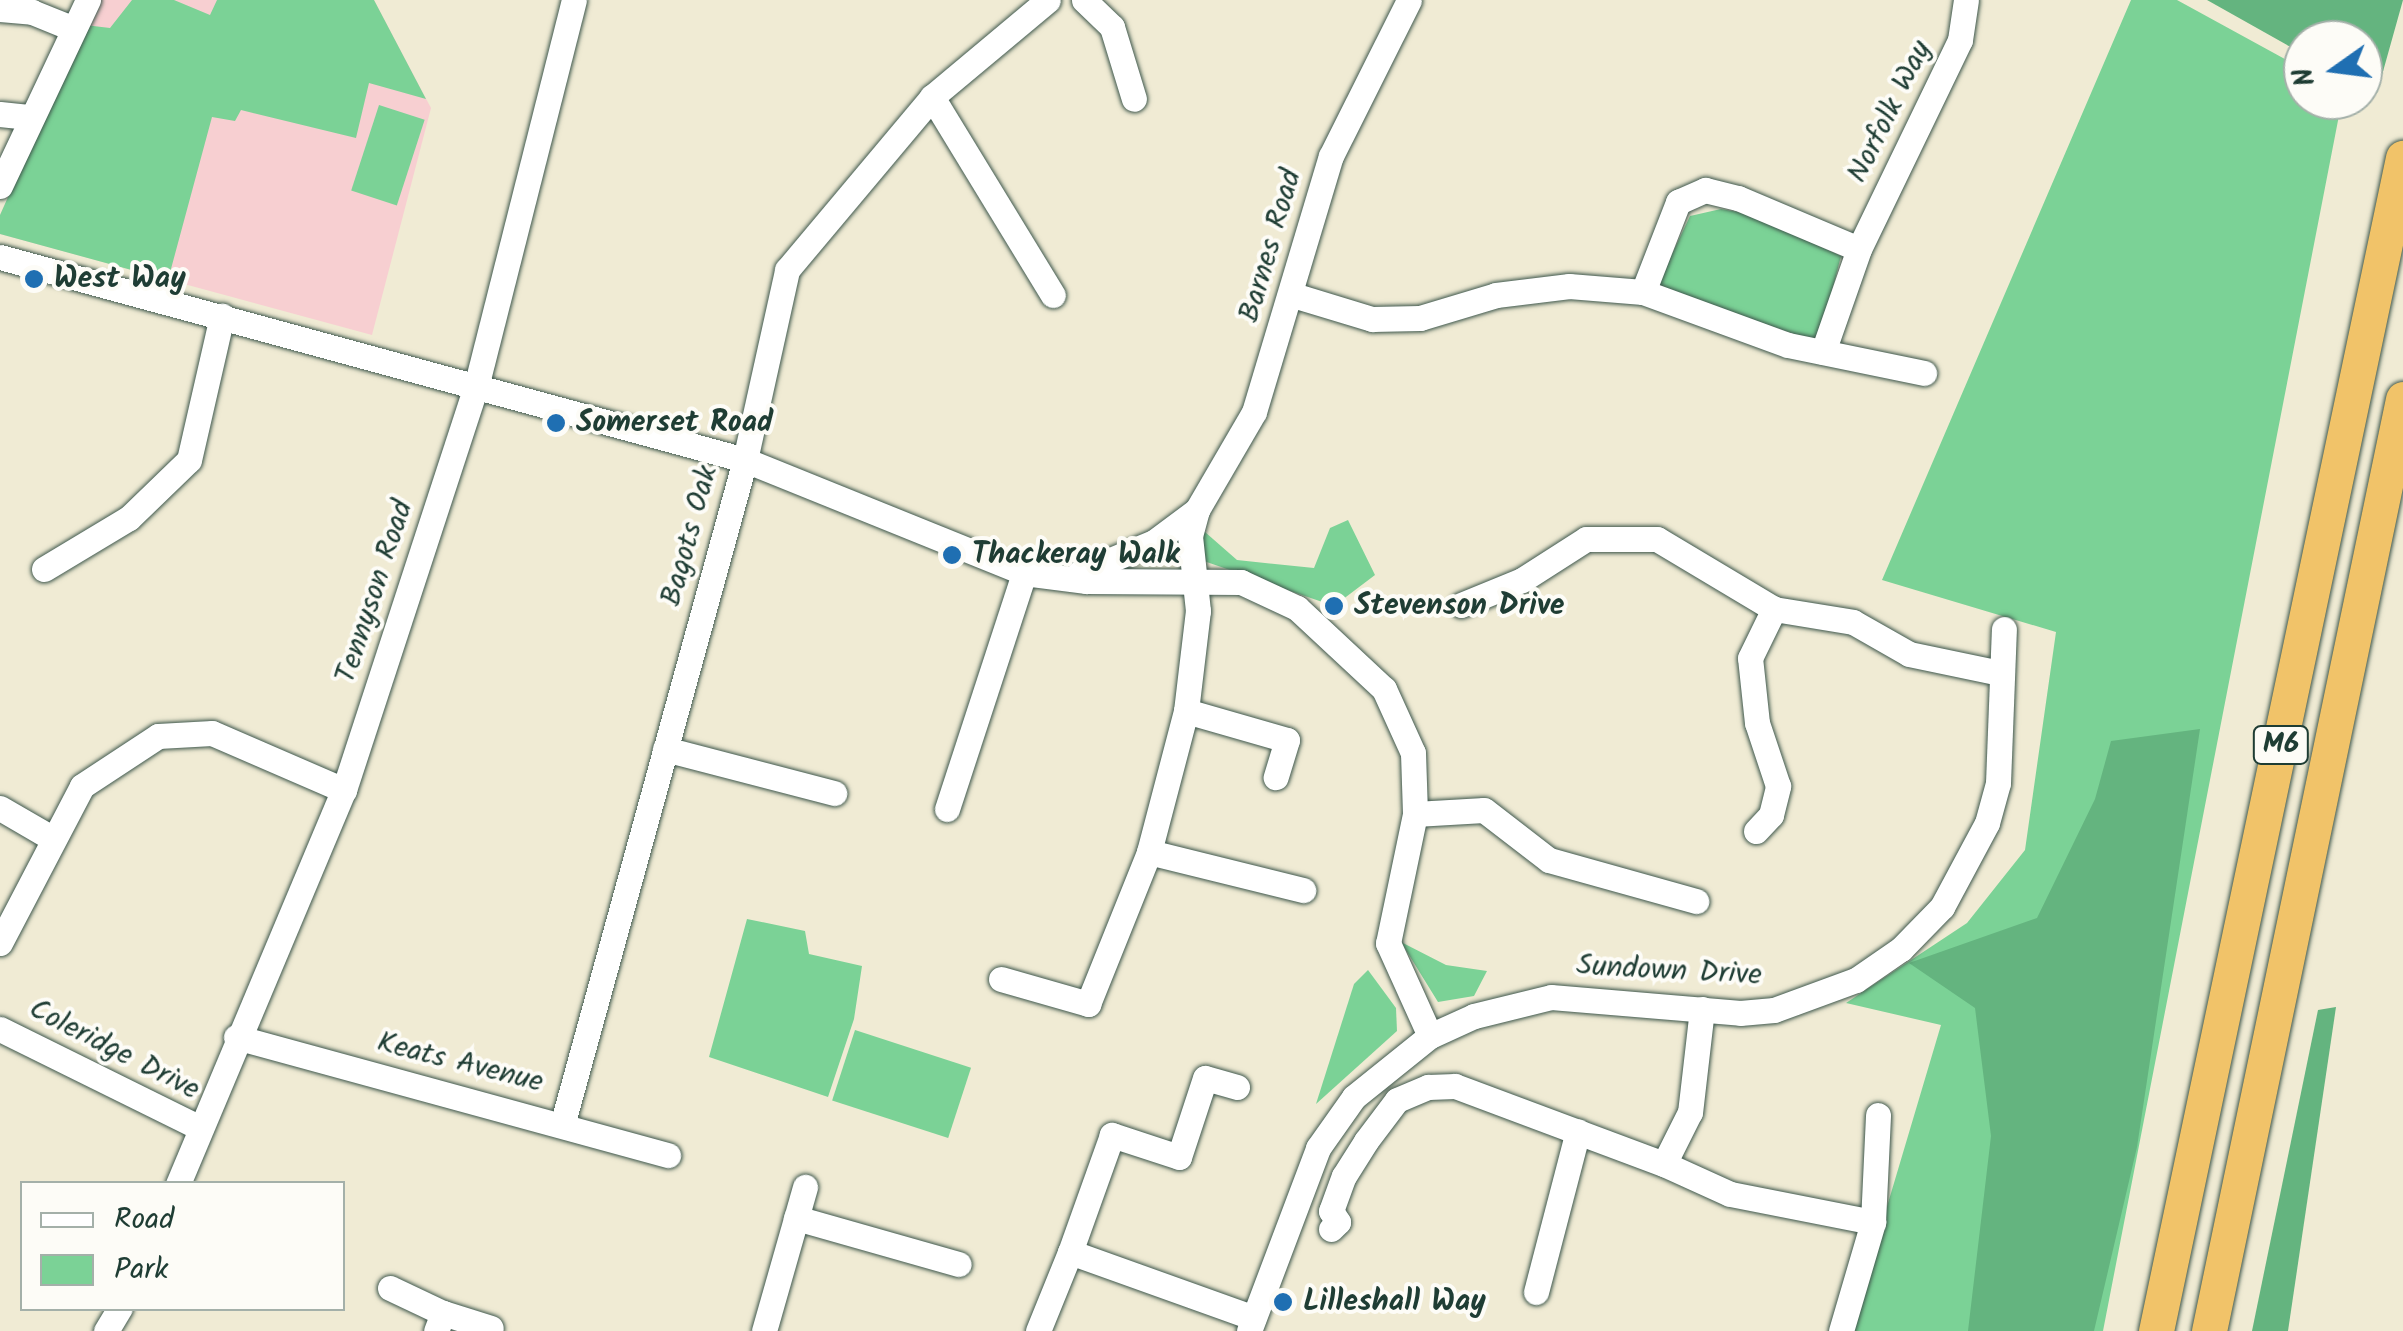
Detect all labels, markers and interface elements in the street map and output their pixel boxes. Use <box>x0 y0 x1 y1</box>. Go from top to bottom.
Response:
north arrow <box>2283 20 2383 120</box>
street label: Norfolk Way <box>1840 35 1940 189</box>
text: N <box>2281 63 2329 91</box>
street label: Barnes Road <box>1232 165 1310 327</box>
place label: West Way <box>54 261 186 297</box>
marker: West Way <box>23 268 45 290</box>
place label: Somerset Road <box>576 405 773 441</box>
marker: Somerset Road <box>545 412 567 434</box>
street label: Bagots Oak <box>654 462 726 610</box>
street label: Tennyson Road <box>329 496 421 688</box>
place label: Thackeray Walk <box>972 537 1180 573</box>
marker: Thackeray Walk <box>941 544 963 566</box>
place label: Stevenson Drive <box>1354 588 1564 624</box>
marker: Stevenson Drive <box>1323 595 1345 617</box>
road number: M6 <box>2251 722 2311 768</box>
street label: Sundown Drive <box>1575 948 1763 994</box>
street label: Coleridge Drive <box>23 992 205 1108</box>
street label: Keats Avenue <box>373 1025 547 1101</box>
legend <box>20 1181 345 1311</box>
text: Road <box>114 1196 174 1244</box>
text: Park <box>114 1246 168 1294</box>
place label: Lilleshall Way <box>1303 1284 1486 1320</box>
marker: Lilleshall Way <box>1272 1291 1294 1313</box>

